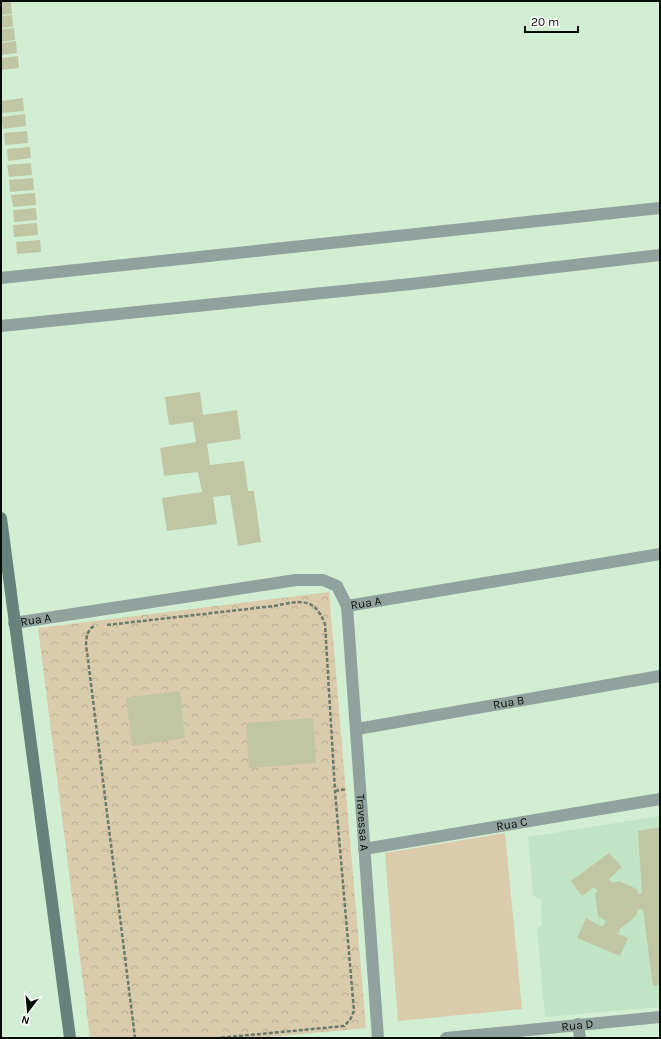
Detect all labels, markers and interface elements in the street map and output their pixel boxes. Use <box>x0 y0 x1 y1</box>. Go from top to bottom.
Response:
scale bar <box>525 8 578 34</box>
text: 20 m <box>531 15 559 29</box>
street label: Rua A <box>349 593 382 612</box>
street label: Rua A <box>19 610 52 629</box>
street label: Rua B <box>492 693 525 712</box>
street label: Travessa A <box>353 793 372 852</box>
street label: Rua C <box>495 814 529 834</box>
north arrow <box>8 991 48 1031</box>
text: N <box>20 1013 31 1027</box>
street label: Rua D <box>561 1017 594 1034</box>

